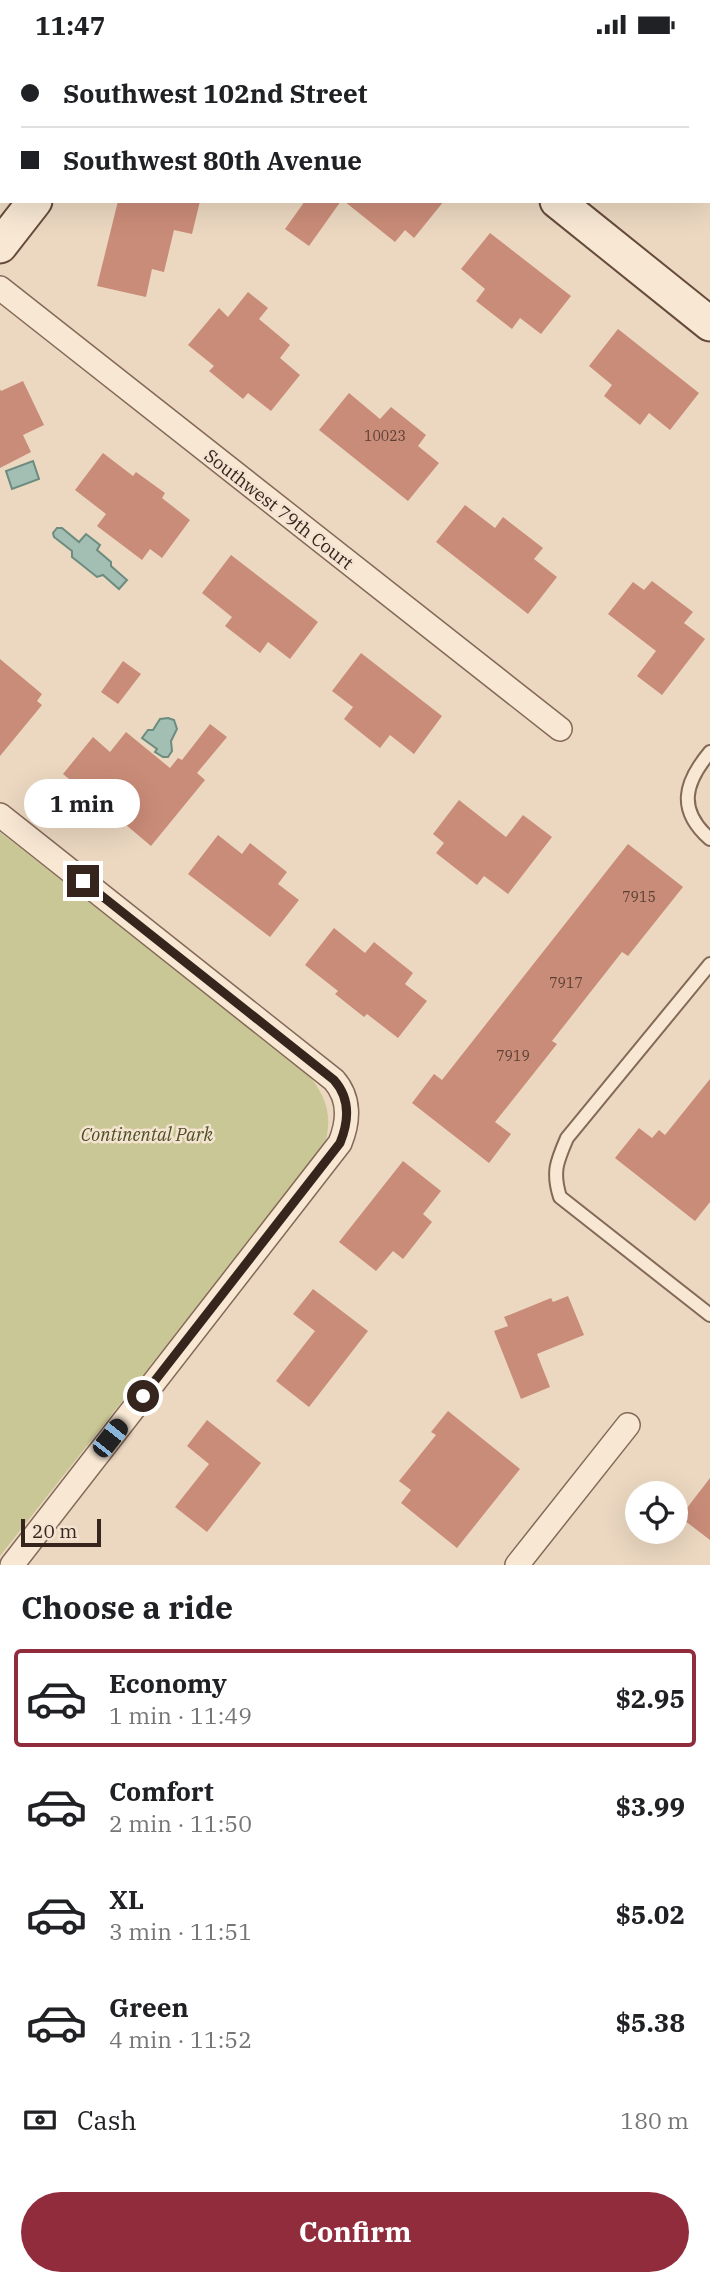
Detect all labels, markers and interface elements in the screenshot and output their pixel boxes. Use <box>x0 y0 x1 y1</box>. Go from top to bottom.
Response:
text: 11:47 <box>35 8 105 42</box>
text: Southwest 102nd Street <box>63 76 367 110</box>
text: Southwest 80th Avenue <box>63 143 362 177</box>
house number: 10023 <box>364 427 406 445</box>
street label: Southwest 79th Court <box>200 444 358 574</box>
callout: 1 min <box>25 779 141 829</box>
text: 1 min <box>50 788 114 818</box>
route end <box>67 865 99 897</box>
house number: 7915 <box>622 888 656 906</box>
house number: 7917 <box>549 974 583 992</box>
house number: 7919 <box>496 1047 530 1065</box>
park label: Continental Park <box>81 1123 214 1146</box>
route start <box>127 1380 159 1412</box>
car <box>89 1415 132 1461</box>
map controls <box>625 1481 688 1544</box>
button: locate <box>625 1481 688 1544</box>
scale bar <box>21 1516 102 1548</box>
text: 20 m <box>32 1519 77 1543</box>
text: Choose a ride <box>21 1586 233 1628</box>
text: Economy <box>109 1666 227 1700</box>
icon: car <box>25 1667 88 1730</box>
text: $2.95 <box>615 1681 685 1715</box>
text: 1 min · 11:49 <box>109 1700 252 1730</box>
text: Comfort <box>109 1774 214 1808</box>
icon: car <box>25 1775 88 1838</box>
text: $3.99 <box>615 1789 685 1823</box>
text: 2 min · 11:50 <box>109 1808 252 1838</box>
text: XL <box>109 1882 144 1916</box>
icon: car <box>25 1883 88 1946</box>
text: $5.02 <box>615 1897 685 1931</box>
text: 3 min · 11:51 <box>109 1916 252 1946</box>
text: Green <box>109 1990 189 2024</box>
icon: car <box>25 1991 88 2054</box>
text: $5.38 <box>615 2005 685 2039</box>
text: 4 min · 11:52 <box>109 2024 252 2054</box>
icon: cash <box>21 2101 59 2139</box>
text: Cash <box>77 2103 137 2137</box>
text: 180 m <box>620 2105 689 2135</box>
button: Confirm <box>21 2192 689 2272</box>

